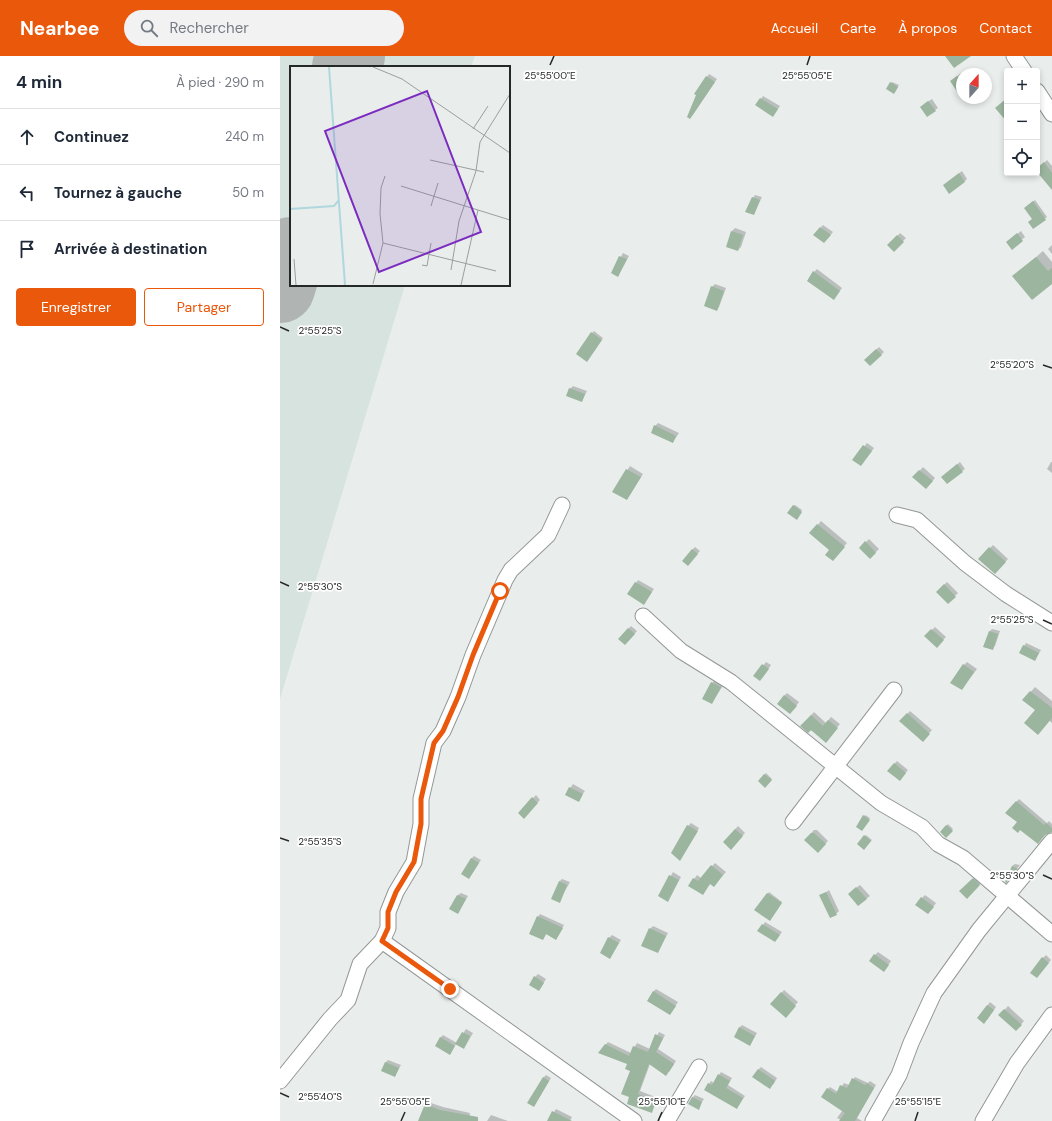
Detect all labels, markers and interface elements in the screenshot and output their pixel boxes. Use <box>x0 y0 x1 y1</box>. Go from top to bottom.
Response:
search box <box>124 10 404 46</box>
text: Nearbee <box>20 16 100 41</box>
icon: search <box>138 17 160 39</box>
text: Rechercher <box>170 18 249 38</box>
text: Accueil <box>771 19 818 37</box>
text: Carte <box>840 19 876 37</box>
text: À propos <box>898 19 957 37</box>
text: Contact <box>979 19 1032 37</box>
inset map <box>290 66 510 286</box>
north arrow <box>956 68 992 104</box>
map controls <box>1004 68 1040 176</box>
button: + <box>1004 68 1040 104</box>
text: 25°55'00"E <box>524 69 576 82</box>
text: 25°55'05"E <box>782 69 832 82</box>
text: 4 min <box>16 71 62 93</box>
text: À pied · 290 m <box>176 74 264 91</box>
button: − <box>1004 104 1040 140</box>
icon: ahead <box>16 126 38 148</box>
text: Continuez <box>54 127 129 147</box>
text: 240 m <box>225 128 264 145</box>
button: locate <box>1004 140 1040 176</box>
icon: left <box>16 182 38 204</box>
text: Tournez à gauche <box>54 183 182 203</box>
text: 50 m <box>232 184 264 201</box>
icon: arrive <box>16 238 38 260</box>
text: Arrivée à destination <box>54 239 207 259</box>
button: Enregistrer <box>16 288 136 326</box>
button: Partager <box>144 288 264 326</box>
text: 2°55'25"S <box>298 324 342 337</box>
text: 2°55'20"S <box>990 358 1034 371</box>
text: 2°55'30"S <box>298 580 342 593</box>
route start <box>491 582 509 600</box>
text: 2°55'25"S <box>990 613 1034 626</box>
text: 2°55'35"S <box>298 835 342 848</box>
text: 2°55'30"S <box>990 869 1034 882</box>
route end <box>441 980 459 998</box>
text: 2°55'40"S <box>298 1090 342 1103</box>
text: 25°55'05"E <box>380 1095 430 1108</box>
text: 25°55'10"E <box>638 1095 686 1108</box>
text: 25°55'15"E <box>895 1095 942 1108</box>

